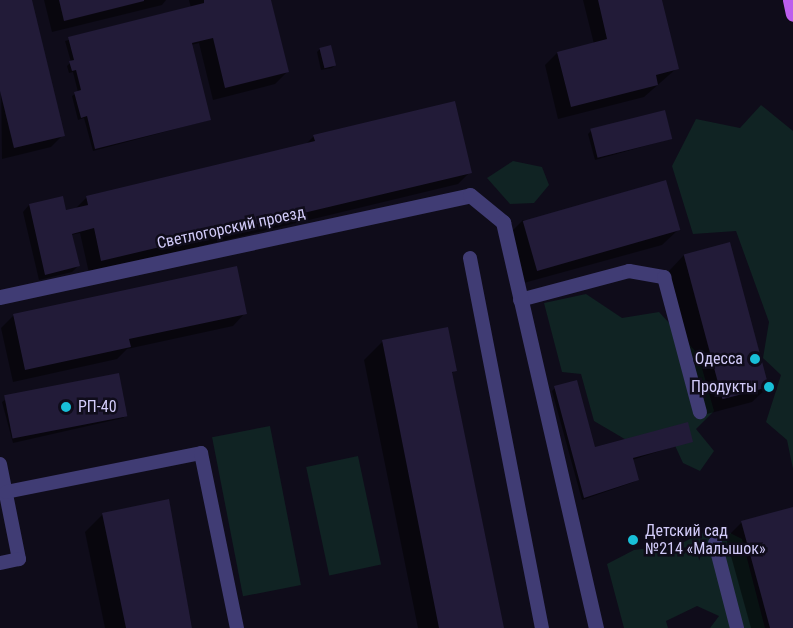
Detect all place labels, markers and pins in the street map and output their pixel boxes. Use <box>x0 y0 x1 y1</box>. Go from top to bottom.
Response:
place label: Одесса <box>695 349 743 369</box>
marker: Одесса <box>748 352 762 366</box>
place label: Продукты <box>691 377 757 397</box>
marker: Продукты <box>762 380 776 394</box>
place label: РП-40 <box>78 397 117 417</box>
marker: РП-40 <box>59 400 73 414</box>
place label: Детский сад №214 «Малышок» <box>645 521 766 559</box>
marker: Детский сад №214 «Малышок» <box>626 533 640 547</box>

